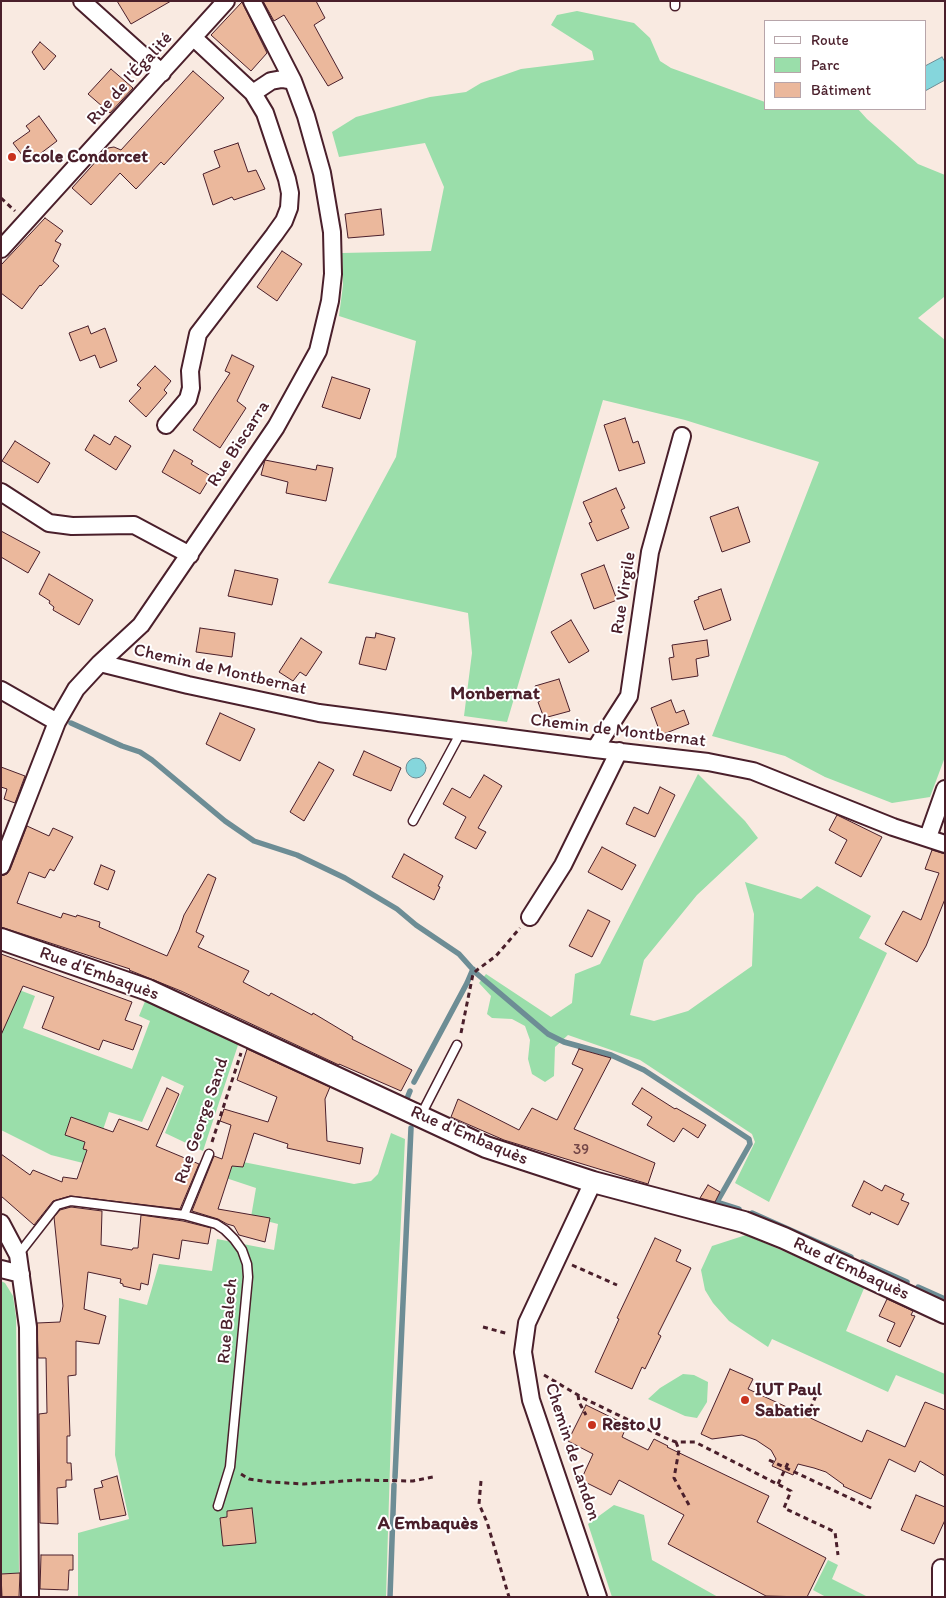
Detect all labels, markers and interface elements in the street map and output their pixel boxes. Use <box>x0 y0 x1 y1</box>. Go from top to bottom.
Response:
legend <box>764 20 926 110</box>
street label: Rue de l'Égalité <box>83 28 177 130</box>
text: Route <box>811 31 849 49</box>
text: Parc <box>811 56 840 74</box>
text: Bâtiment <box>811 81 871 99</box>
place label: École Condorcet <box>22 146 148 168</box>
marker: École Condorcet <box>6 151 18 163</box>
street label: Rue Biscarra <box>203 397 275 491</box>
street label: Rue Virgile <box>607 550 641 636</box>
street label: Chemin de Montbernat <box>131 640 309 700</box>
district label: Monbernat <box>450 683 540 705</box>
street label: Chemin de Montbernat <box>529 710 707 752</box>
street label: Rue d'Embaquès <box>36 942 162 1006</box>
street label: Rue George Sand <box>170 1055 234 1187</box>
street label: Rue d'Embaquès <box>407 1102 531 1170</box>
house number: 39 <box>573 1141 589 1159</box>
street label: Rue d'Embaquès <box>790 1233 912 1305</box>
street label: Rue Balech <box>214 1277 242 1365</box>
place label: IUT Paul Sabatier <box>755 1379 822 1422</box>
street label: Chemin de Landon <box>540 1381 604 1523</box>
marker: IUT Paul Sabatier <box>739 1394 751 1406</box>
place label: Resto U <box>602 1414 661 1436</box>
marker: Resto U <box>586 1419 598 1431</box>
district label: A Embaquès <box>378 1513 478 1535</box>

